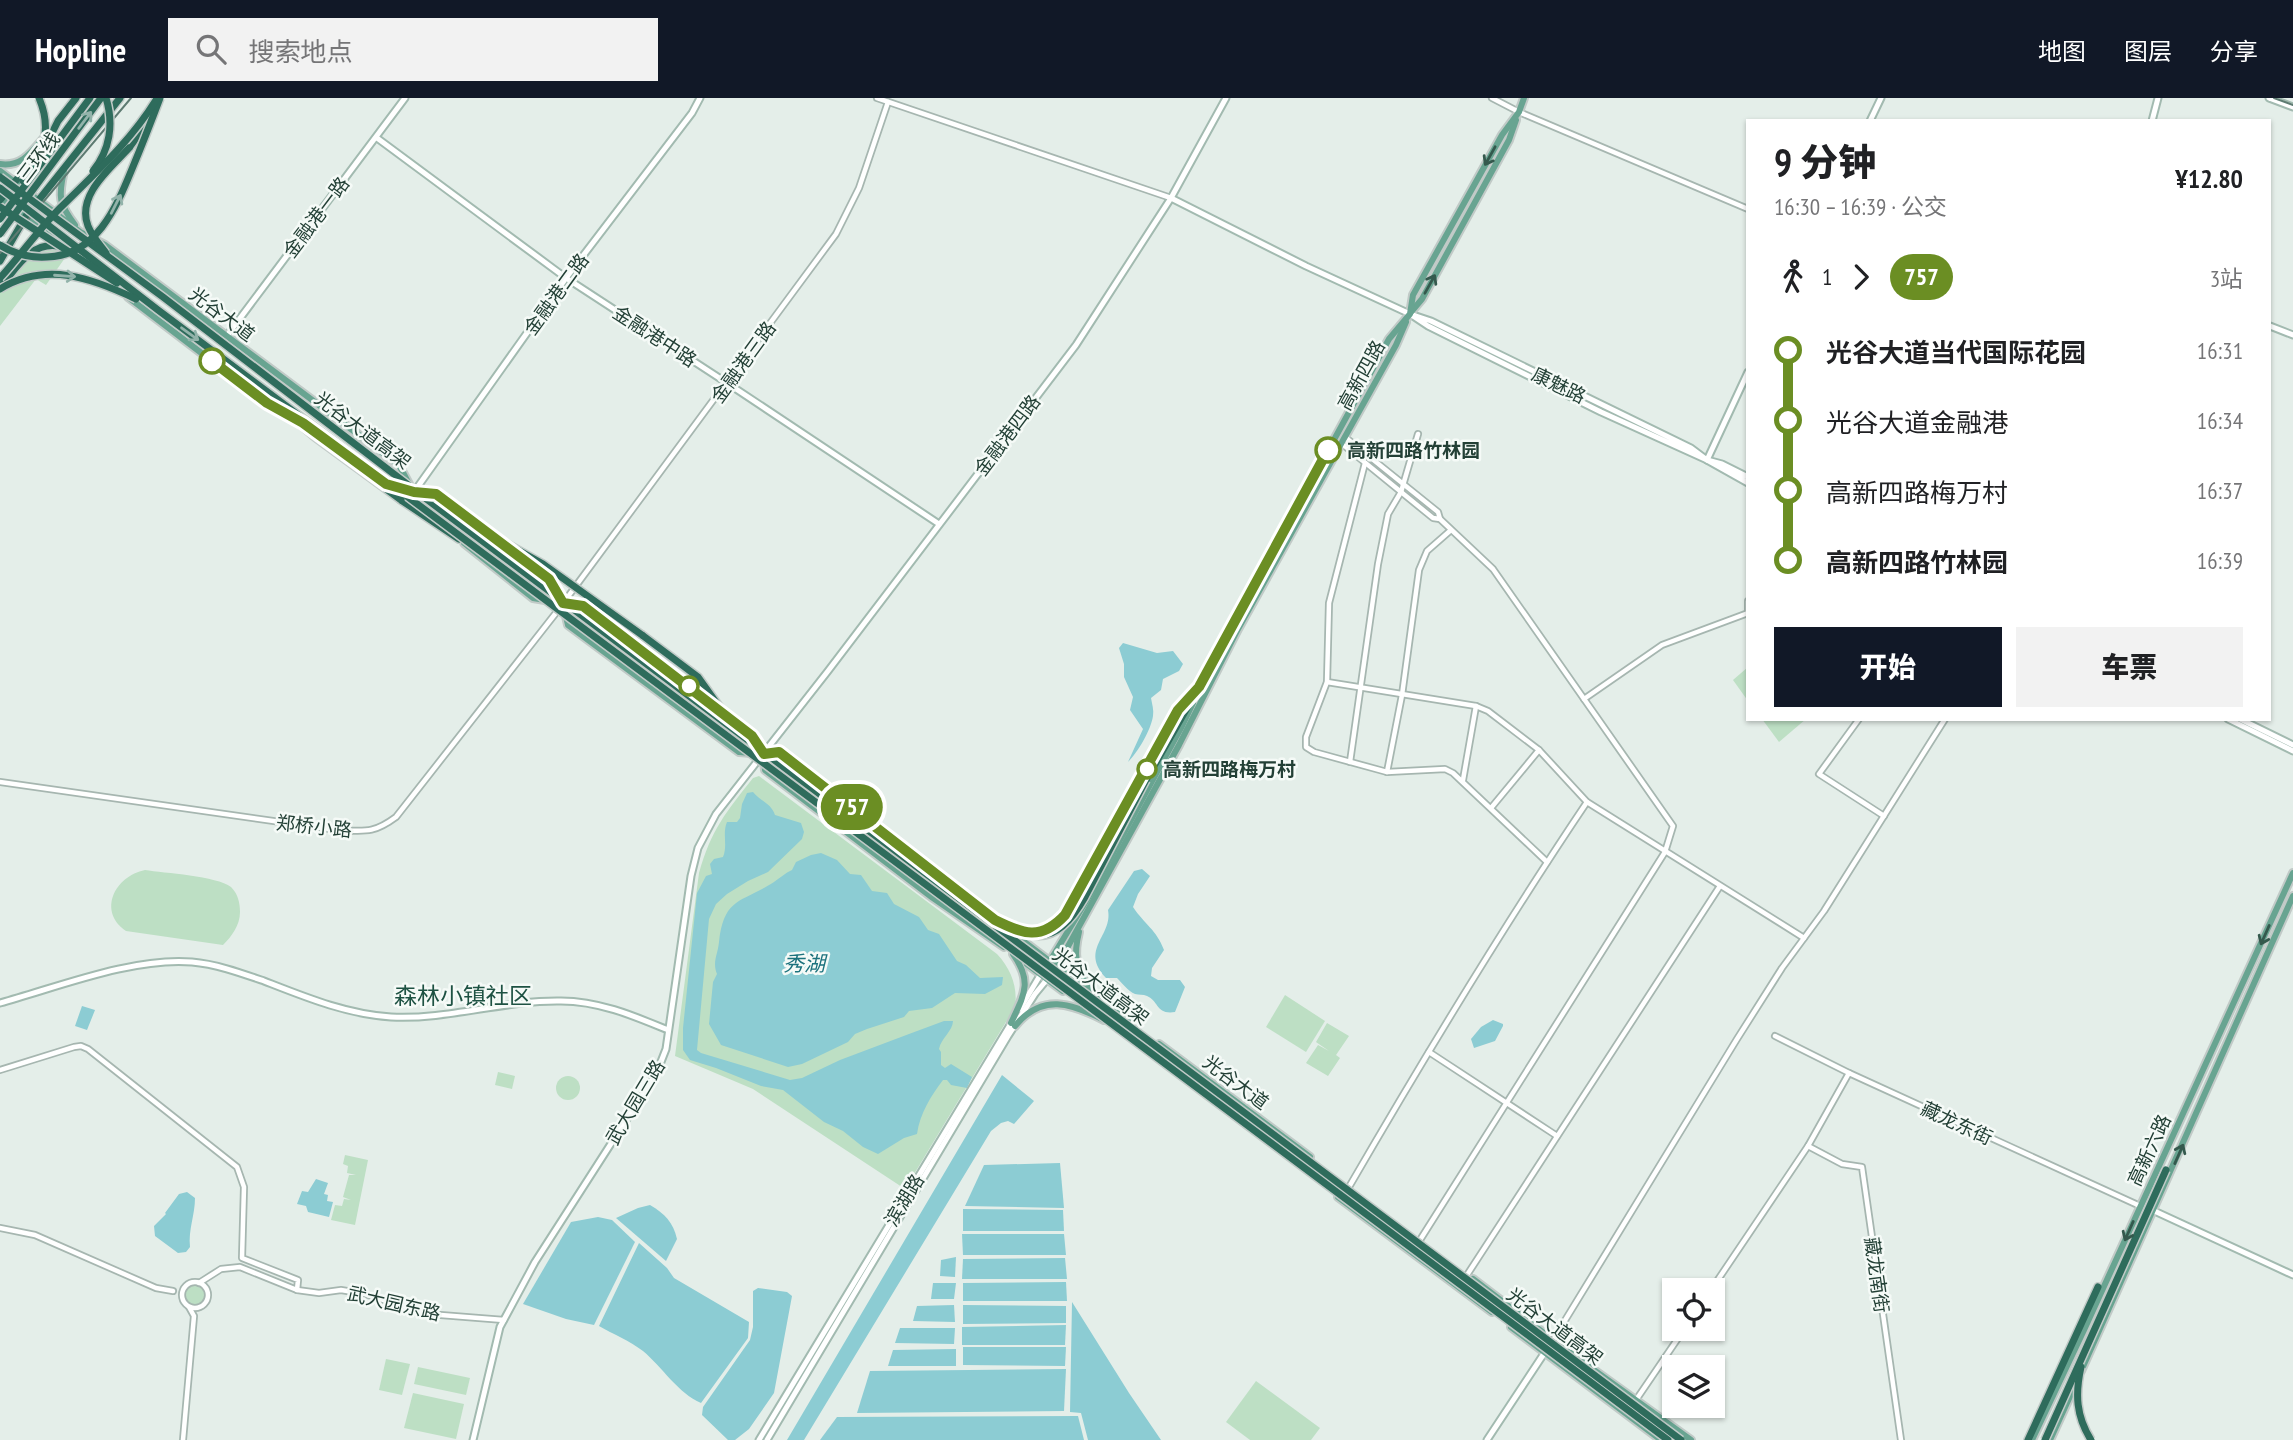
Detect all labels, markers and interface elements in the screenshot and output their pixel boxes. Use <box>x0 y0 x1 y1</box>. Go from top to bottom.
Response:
search box <box>168 18 658 81</box>
text: Hopline <box>35 28 126 71</box>
icon: search <box>192 30 230 68</box>
text: 搜索地点 <box>248 35 352 68</box>
text: 地图 <box>2038 36 2086 67</box>
text: 图层 <box>2124 36 2172 67</box>
text: 分享 <box>2210 36 2258 67</box>
one-way arrow <box>77 111 92 130</box>
street label: 三环线 <box>11 127 65 187</box>
text: 9 分钟 <box>1774 137 1876 186</box>
one-way arrow <box>1483 146 1497 166</box>
text: ¥12.80 <box>2175 162 2243 195</box>
street label: 金融港一路 <box>278 172 354 262</box>
text: 16:30 – 16:39 · 公交 <box>1774 192 1947 221</box>
one-way arrow <box>110 194 124 215</box>
street label: 金融港二路 <box>518 249 594 339</box>
icon: walk <box>1774 258 1812 296</box>
icon: forward <box>1842 258 1880 296</box>
text: 757 <box>1904 261 1939 292</box>
text: 1 <box>1822 262 1832 291</box>
text: 3站 <box>2210 264 2243 293</box>
one-way arrow <box>53 270 76 283</box>
one-way arrow <box>1423 274 1437 294</box>
street label: 光谷大道 <box>184 282 260 346</box>
street label: 金融港中路 <box>609 300 701 372</box>
street label: 金融港三路 <box>705 317 781 407</box>
one-way arrow <box>180 326 199 341</box>
street label: 高新四路 <box>1332 336 1390 414</box>
text: 光谷大道当代国际花园 <box>1826 336 2086 369</box>
text: 16:31 <box>2197 336 2243 365</box>
unlabelled marker <box>199 348 225 374</box>
street label: 康魅路 <box>1528 362 1590 408</box>
street label: 光谷大道高架 <box>310 386 416 474</box>
street label: 金融港四路 <box>969 390 1045 480</box>
text: 光谷大道金融港 <box>1826 406 2008 439</box>
text: 16:34 <box>2197 406 2243 435</box>
marker: 高新四路竹林园 <box>1315 437 1341 463</box>
place label: 高新四路竹林园 <box>1347 438 1480 462</box>
text: 高新四路梅万村 <box>1826 476 2008 509</box>
text: 16:37 <box>2197 476 2243 505</box>
text: 高新四路竹林园 <box>1826 546 2008 579</box>
text: 16:39 <box>2197 546 2243 575</box>
button: 开始 <box>1774 627 2002 707</box>
button: 车票 <box>2016 627 2243 707</box>
unlabelled marker <box>679 676 699 696</box>
place label: 高新四路梅万村 <box>1163 757 1296 781</box>
marker: 高新四路梅万村 <box>1137 759 1157 779</box>
line badge: 757 <box>812 784 892 830</box>
text: 757 <box>835 791 869 822</box>
street label: 郑桥小路 <box>275 810 353 842</box>
one-way arrow <box>2258 924 2271 945</box>
street label: 光谷大道高架 <box>1048 942 1154 1030</box>
water label: 秀湖 <box>783 950 828 977</box>
district label: 森林小镇社区 <box>394 981 532 1010</box>
street label: 光谷大道 <box>1198 1050 1274 1114</box>
street label: 武大园三路 <box>600 1055 670 1149</box>
street label: 藏龙东街 <box>1917 1096 1997 1150</box>
street label: 高新六路 <box>2122 1110 2176 1190</box>
one-way arrow <box>2173 1144 2186 1166</box>
street label: 滨湖路 <box>879 1169 929 1231</box>
one-way arrow <box>2122 1220 2135 1241</box>
street label: 藏龙南街 <box>1860 1236 1894 1314</box>
map controls <box>1662 1278 1725 1418</box>
button: locate <box>1662 1278 1725 1341</box>
street label: 武大园东路 <box>345 1281 443 1325</box>
street label: 光谷大道高架 <box>1502 1282 1608 1370</box>
button: layers <box>1662 1355 1725 1418</box>

